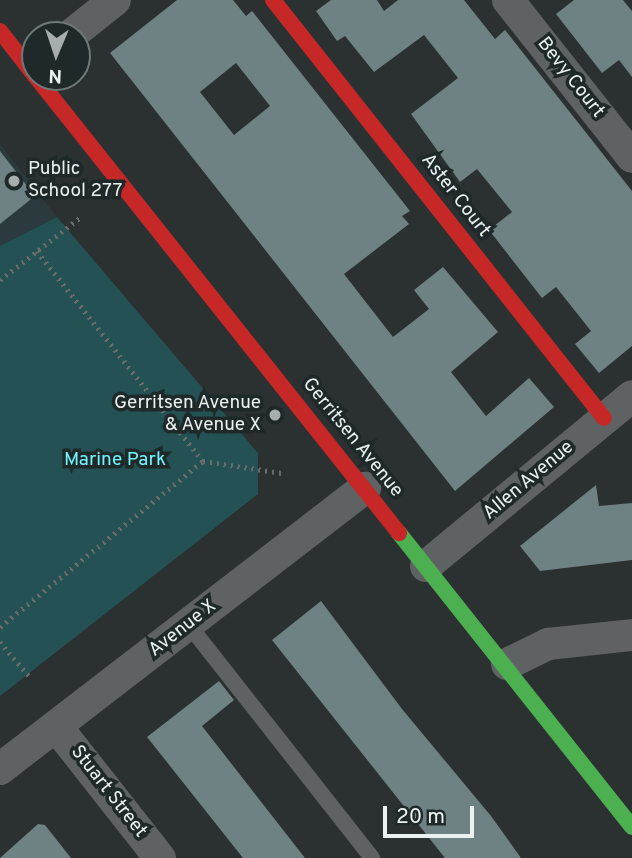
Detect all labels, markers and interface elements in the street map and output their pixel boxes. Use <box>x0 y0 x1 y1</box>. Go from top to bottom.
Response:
north arrow <box>21 21 91 91</box>
street label: Bevy Court <box>531 33 609 123</box>
text: N <box>48 63 63 87</box>
street label: Aster Court <box>415 150 495 242</box>
place label: Public School 277 <box>28 159 122 203</box>
marker: Public School 277 <box>6 173 22 189</box>
street label: Gerritsen Avenue <box>297 373 407 503</box>
place label: Gerritsen Avenue & Avenue X <box>113 393 261 437</box>
marker: Gerritsen Avenue & Avenue X <box>267 407 283 423</box>
street label: Allen Avenue <box>479 436 579 526</box>
park label: Marine Park <box>64 450 166 472</box>
street label: Avenue X <box>145 596 221 662</box>
street label: Stuart Street <box>65 741 151 843</box>
scale bar <box>387 792 478 836</box>
text: 20 m <box>396 804 445 831</box>

